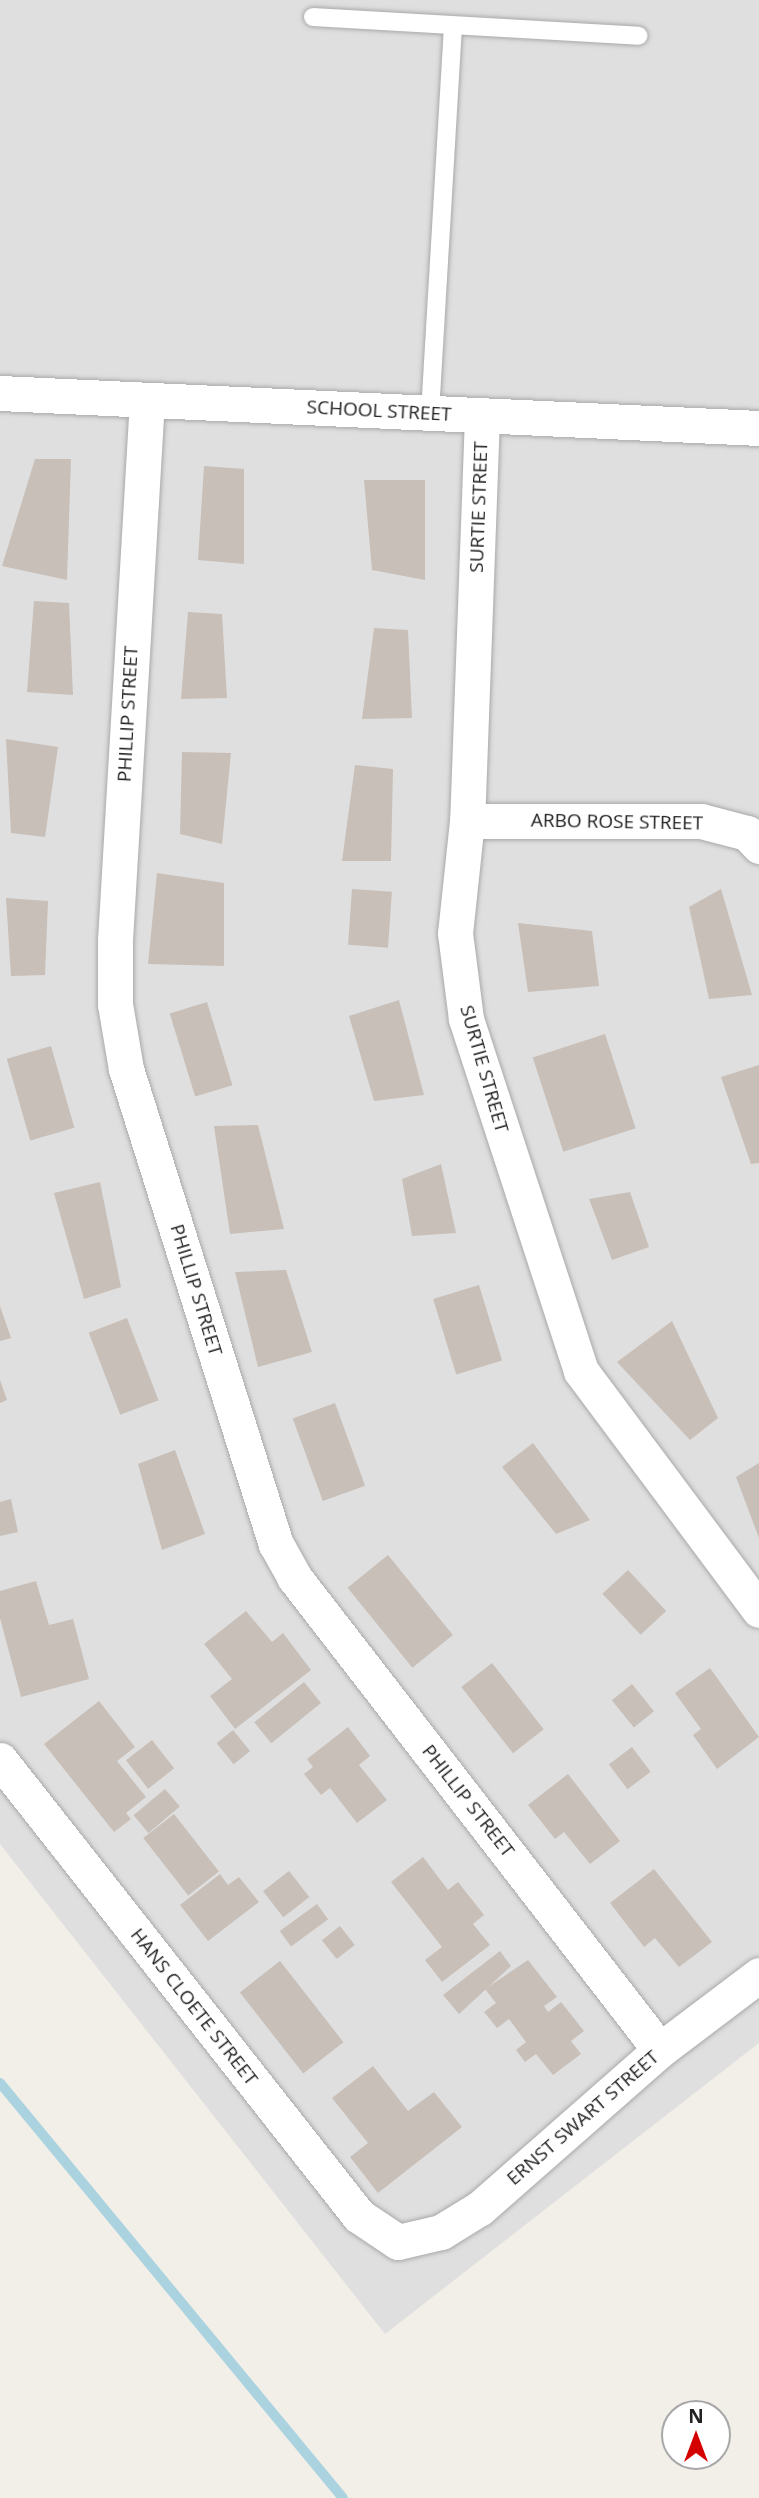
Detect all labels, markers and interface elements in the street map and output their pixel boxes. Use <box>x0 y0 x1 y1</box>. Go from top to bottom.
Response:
street label: SCHOOL STREET <box>306 396 452 426</box>
street label: SURTIE STREET <box>465 441 493 573</box>
street label: PHILLIP STREET <box>113 645 143 783</box>
street label: ARBO ROSE STREET <box>531 809 703 835</box>
street label: SURTIE STREET <box>455 1003 513 1135</box>
street label: PHILLIP STREET <box>165 1221 227 1359</box>
street label: PHILLIP STREET <box>417 1740 519 1862</box>
street label: HANS CLOETE STREET <box>126 1924 262 2090</box>
street label: ERNST SWART STREET <box>502 2046 664 2190</box>
north arrow <box>661 2400 731 2470</box>
text: N <box>688 2403 704 2429</box>

